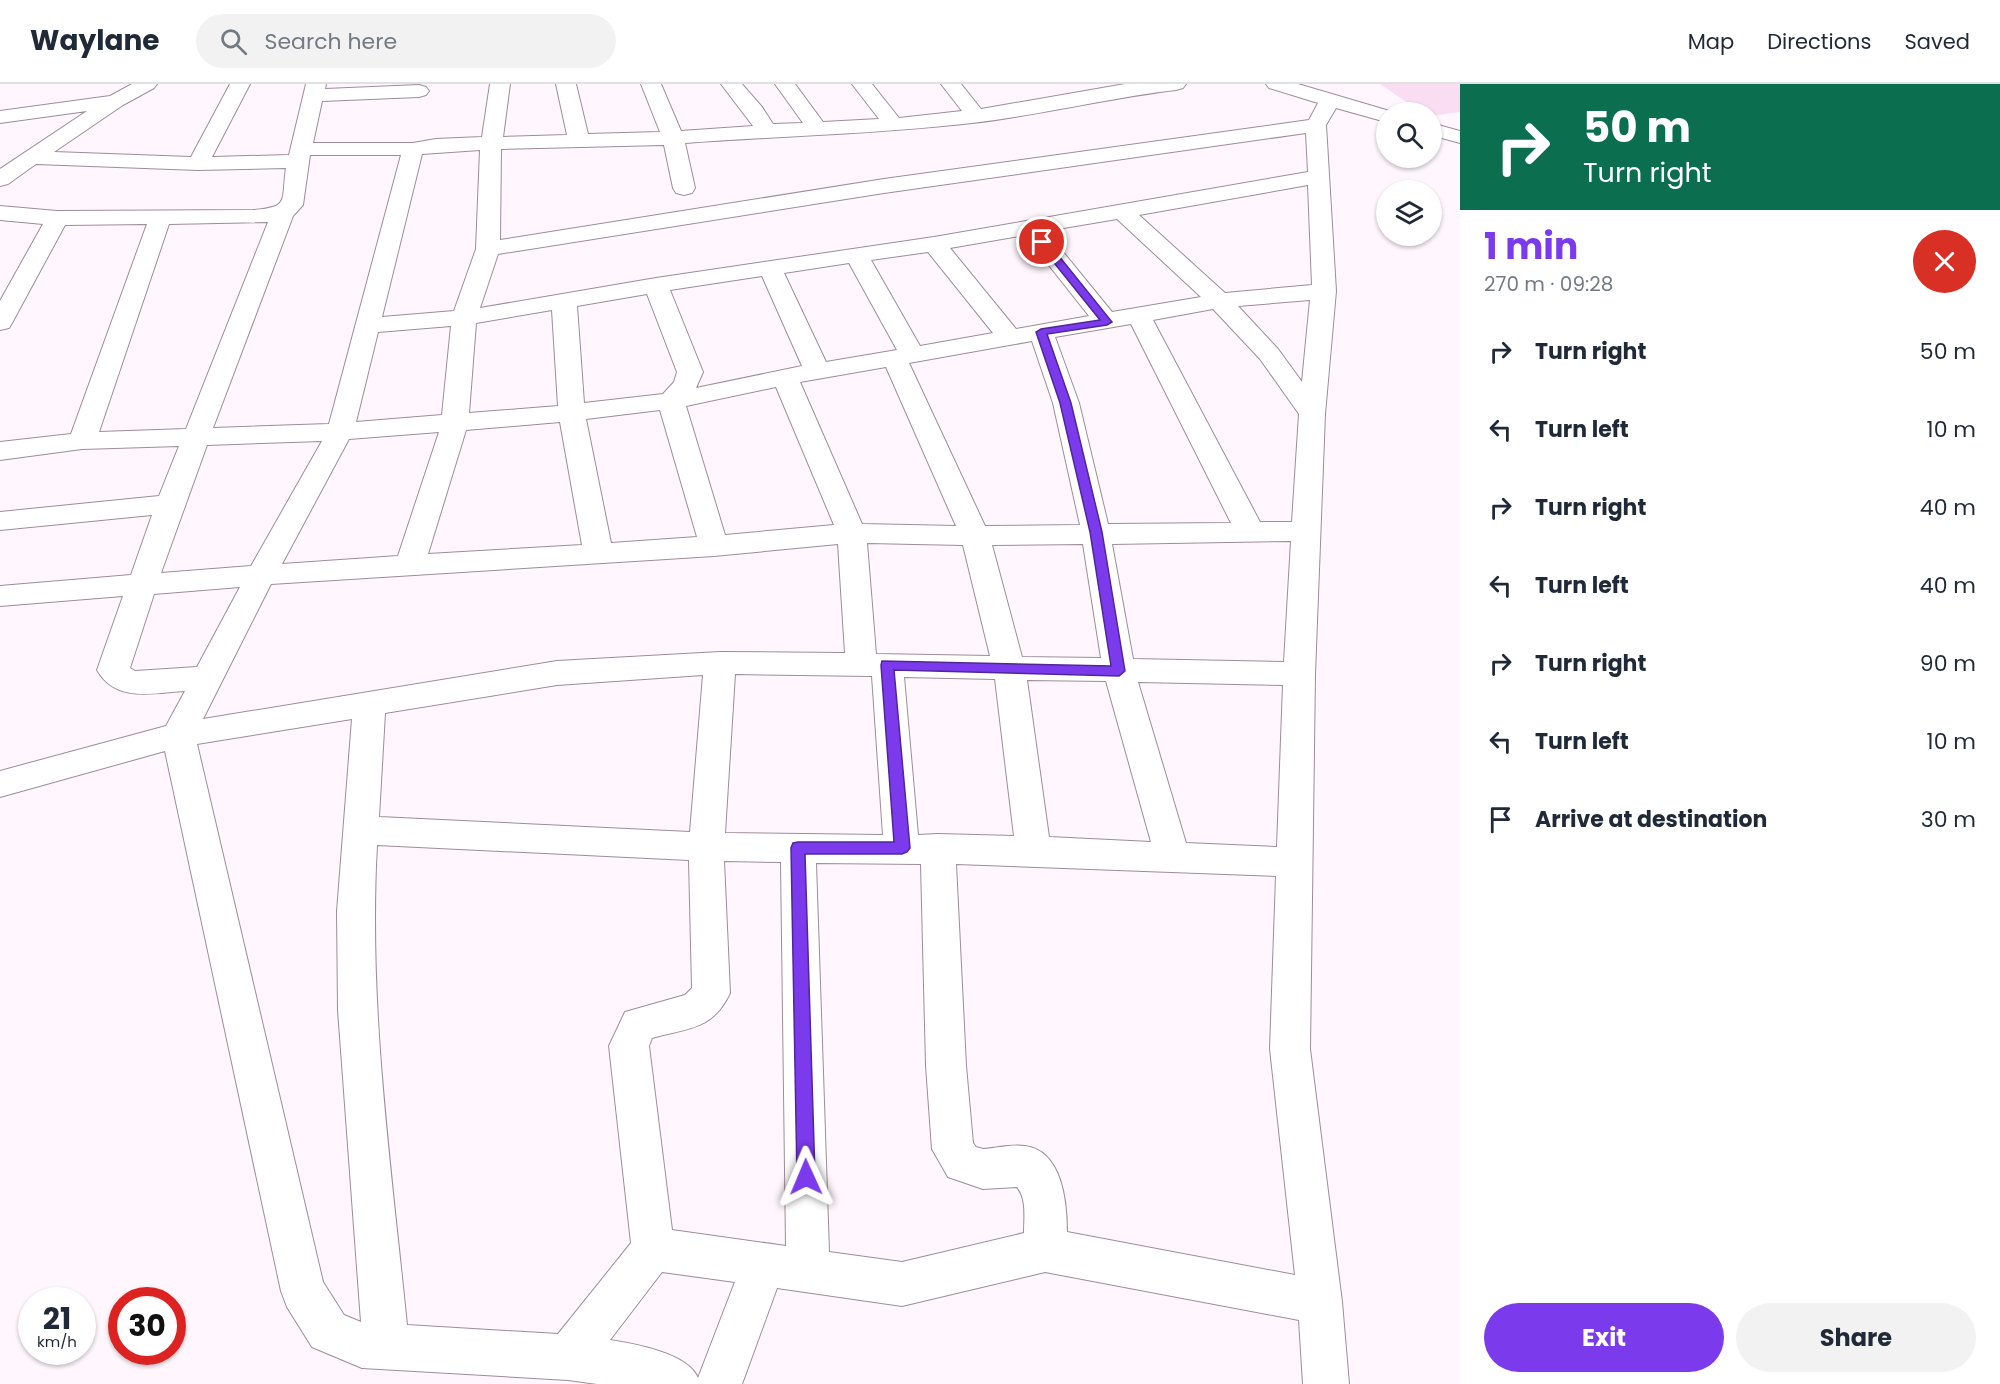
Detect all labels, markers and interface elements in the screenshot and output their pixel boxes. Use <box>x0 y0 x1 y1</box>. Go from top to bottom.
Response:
search box <box>196 14 616 68</box>
text: Waylane <box>30 21 160 60</box>
icon: search <box>217 25 250 58</box>
text: Search here <box>265 26 397 57</box>
text: Map <box>1688 27 1734 56</box>
text: Directions <box>1767 27 1871 56</box>
text: Saved <box>1904 27 1970 56</box>
text: 50 m <box>1583 98 1691 157</box>
map controls <box>1376 102 1442 246</box>
button: search <box>1376 102 1442 168</box>
icon: right <box>1484 108 1562 186</box>
text: Turn right <box>1583 154 1712 191</box>
button: layers <box>1376 180 1442 246</box>
pin <box>1016 216 1067 267</box>
text: 1 min <box>1484 221 1578 272</box>
icon: arrive <box>1025 225 1058 258</box>
button: close <box>1913 230 1976 293</box>
text: 270 m · 09:28 <box>1484 270 1613 298</box>
icon: right <box>1484 335 1517 368</box>
text: Turn right <box>1535 336 1646 367</box>
text: 50 m <box>1920 336 1976 367</box>
icon: left <box>1484 413 1517 446</box>
text: Turn left <box>1535 414 1629 445</box>
text: 10 m <box>1927 414 1976 445</box>
icon: right <box>1484 491 1517 524</box>
text: Turn right <box>1535 492 1646 523</box>
text: 40 m <box>1920 492 1976 523</box>
icon: left <box>1484 569 1517 602</box>
text: Turn left <box>1535 570 1629 601</box>
text: 40 m <box>1920 570 1976 601</box>
icon: right <box>1484 647 1517 680</box>
text: Turn right <box>1535 648 1646 679</box>
text: 90 m <box>1920 648 1976 679</box>
icon: left <box>1484 725 1517 758</box>
text: Turn left <box>1535 726 1629 757</box>
text: 10 m <box>1927 726 1976 757</box>
icon: arrive <box>1484 803 1517 836</box>
text: Arrive at destination <box>1535 804 1767 835</box>
text: 30 m <box>1921 804 1976 835</box>
position arrow <box>774 1145 838 1209</box>
speed limit sign: 30 <box>108 1287 186 1365</box>
text: 21 <box>43 1297 71 1340</box>
button: Exit <box>1484 1303 1724 1372</box>
button: Share <box>1736 1303 1976 1372</box>
text: km/h <box>37 1331 77 1352</box>

